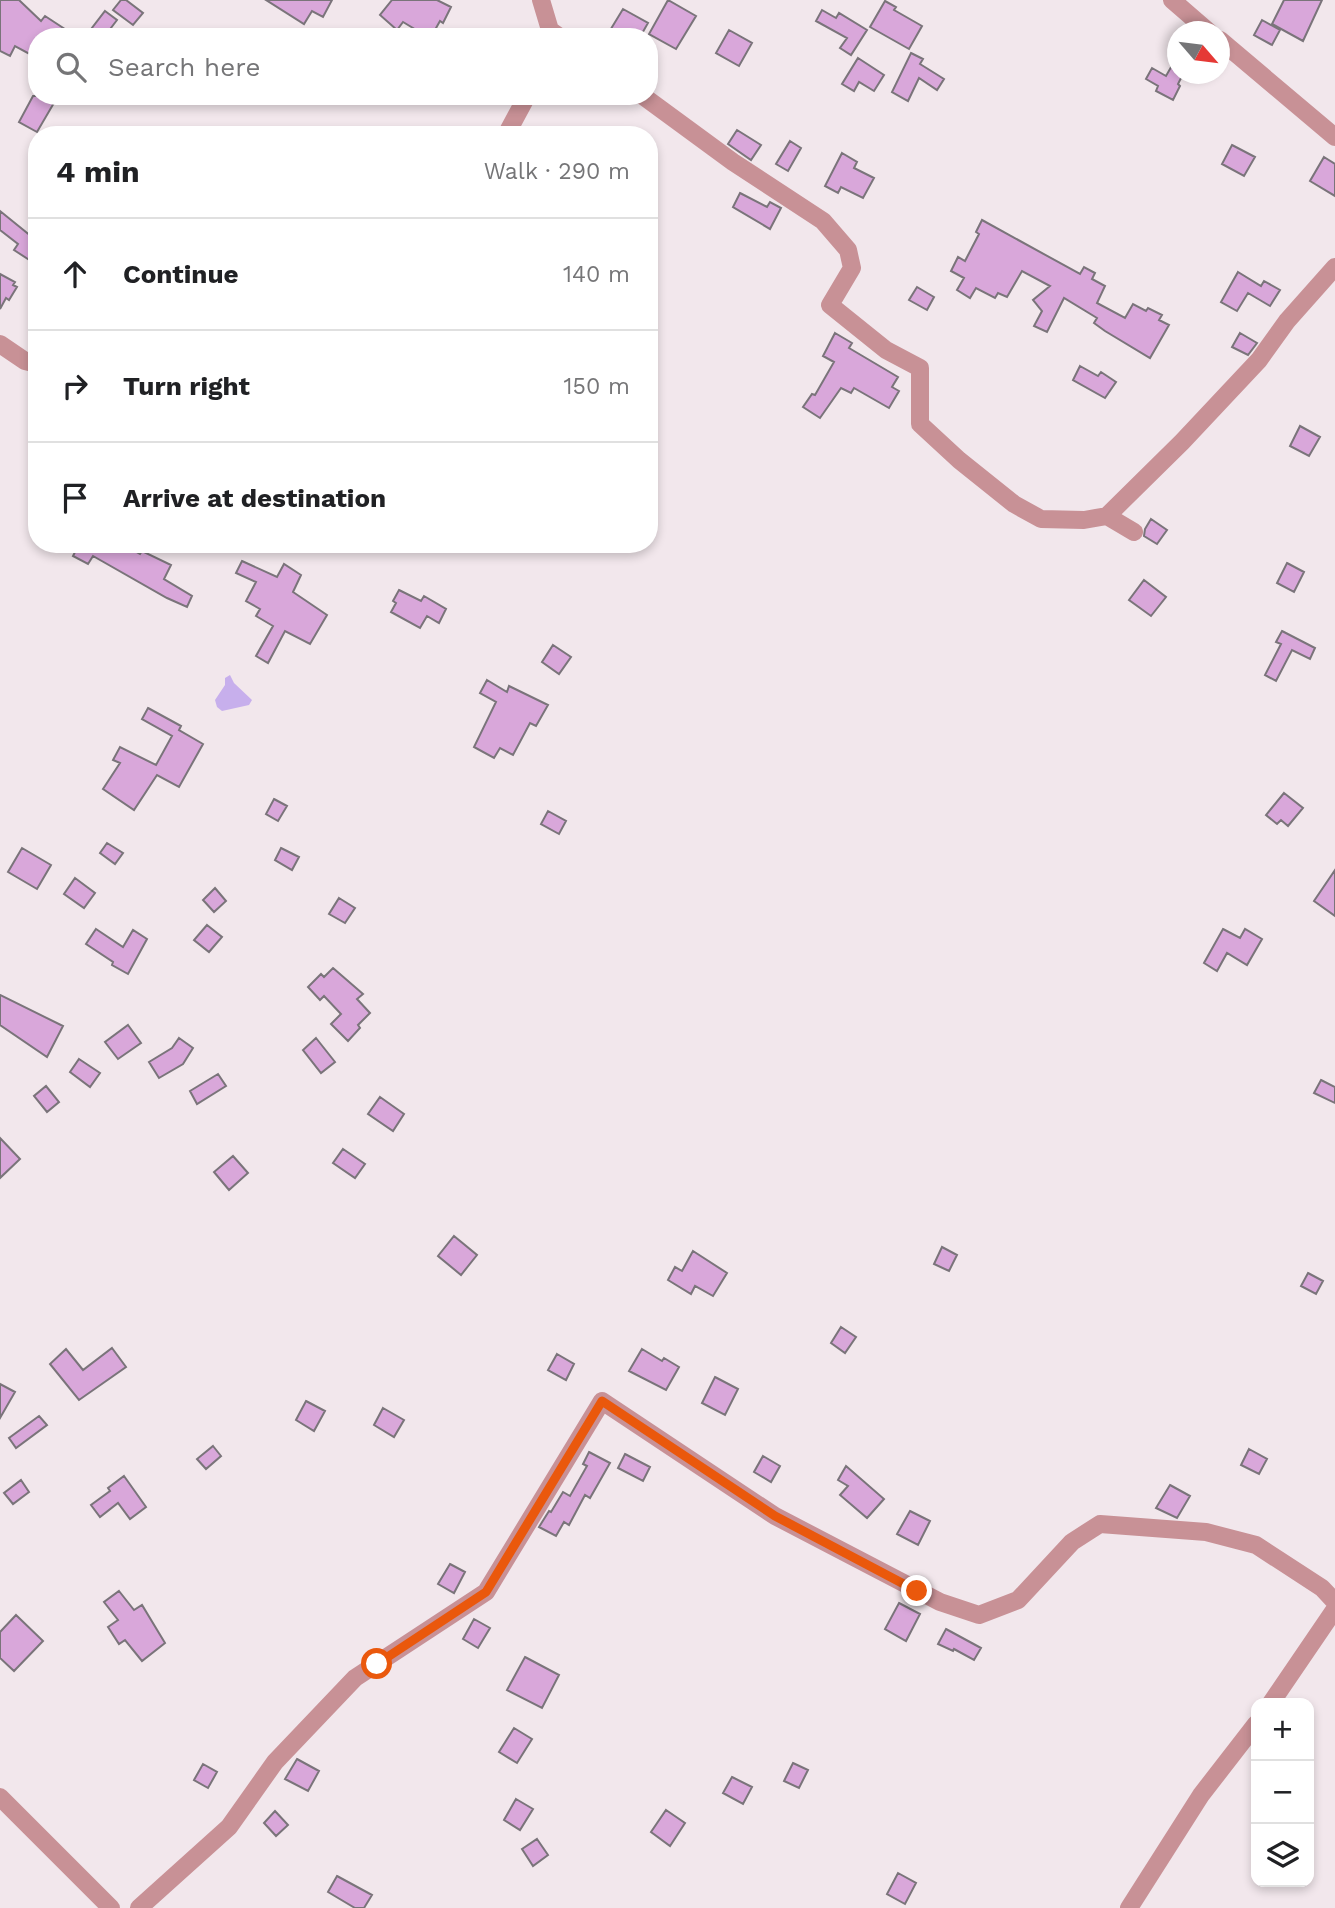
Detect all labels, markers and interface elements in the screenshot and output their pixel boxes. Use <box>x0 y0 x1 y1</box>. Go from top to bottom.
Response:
north arrow <box>1167 21 1230 84</box>
search box <box>28 28 658 105</box>
icon: search <box>52 48 90 86</box>
text: Search here <box>108 52 260 82</box>
text: 4 min <box>56 154 140 189</box>
text: Walk · 290 m <box>484 158 630 185</box>
icon: ahead <box>56 255 94 293</box>
text: Continue <box>123 259 239 289</box>
text: 140 m <box>563 261 630 288</box>
icon: right <box>56 367 94 405</box>
text: Turn right <box>123 371 250 401</box>
text: 150 m <box>564 373 630 400</box>
icon: arrive <box>56 479 94 517</box>
text: Arrive at destination <box>123 483 386 513</box>
route end <box>901 1575 932 1606</box>
route start <box>361 1648 392 1679</box>
map controls <box>1251 1698 1314 1887</box>
button: + <box>1251 1698 1314 1761</box>
button: − <box>1251 1761 1314 1824</box>
button: layers <box>1251 1824 1314 1887</box>

